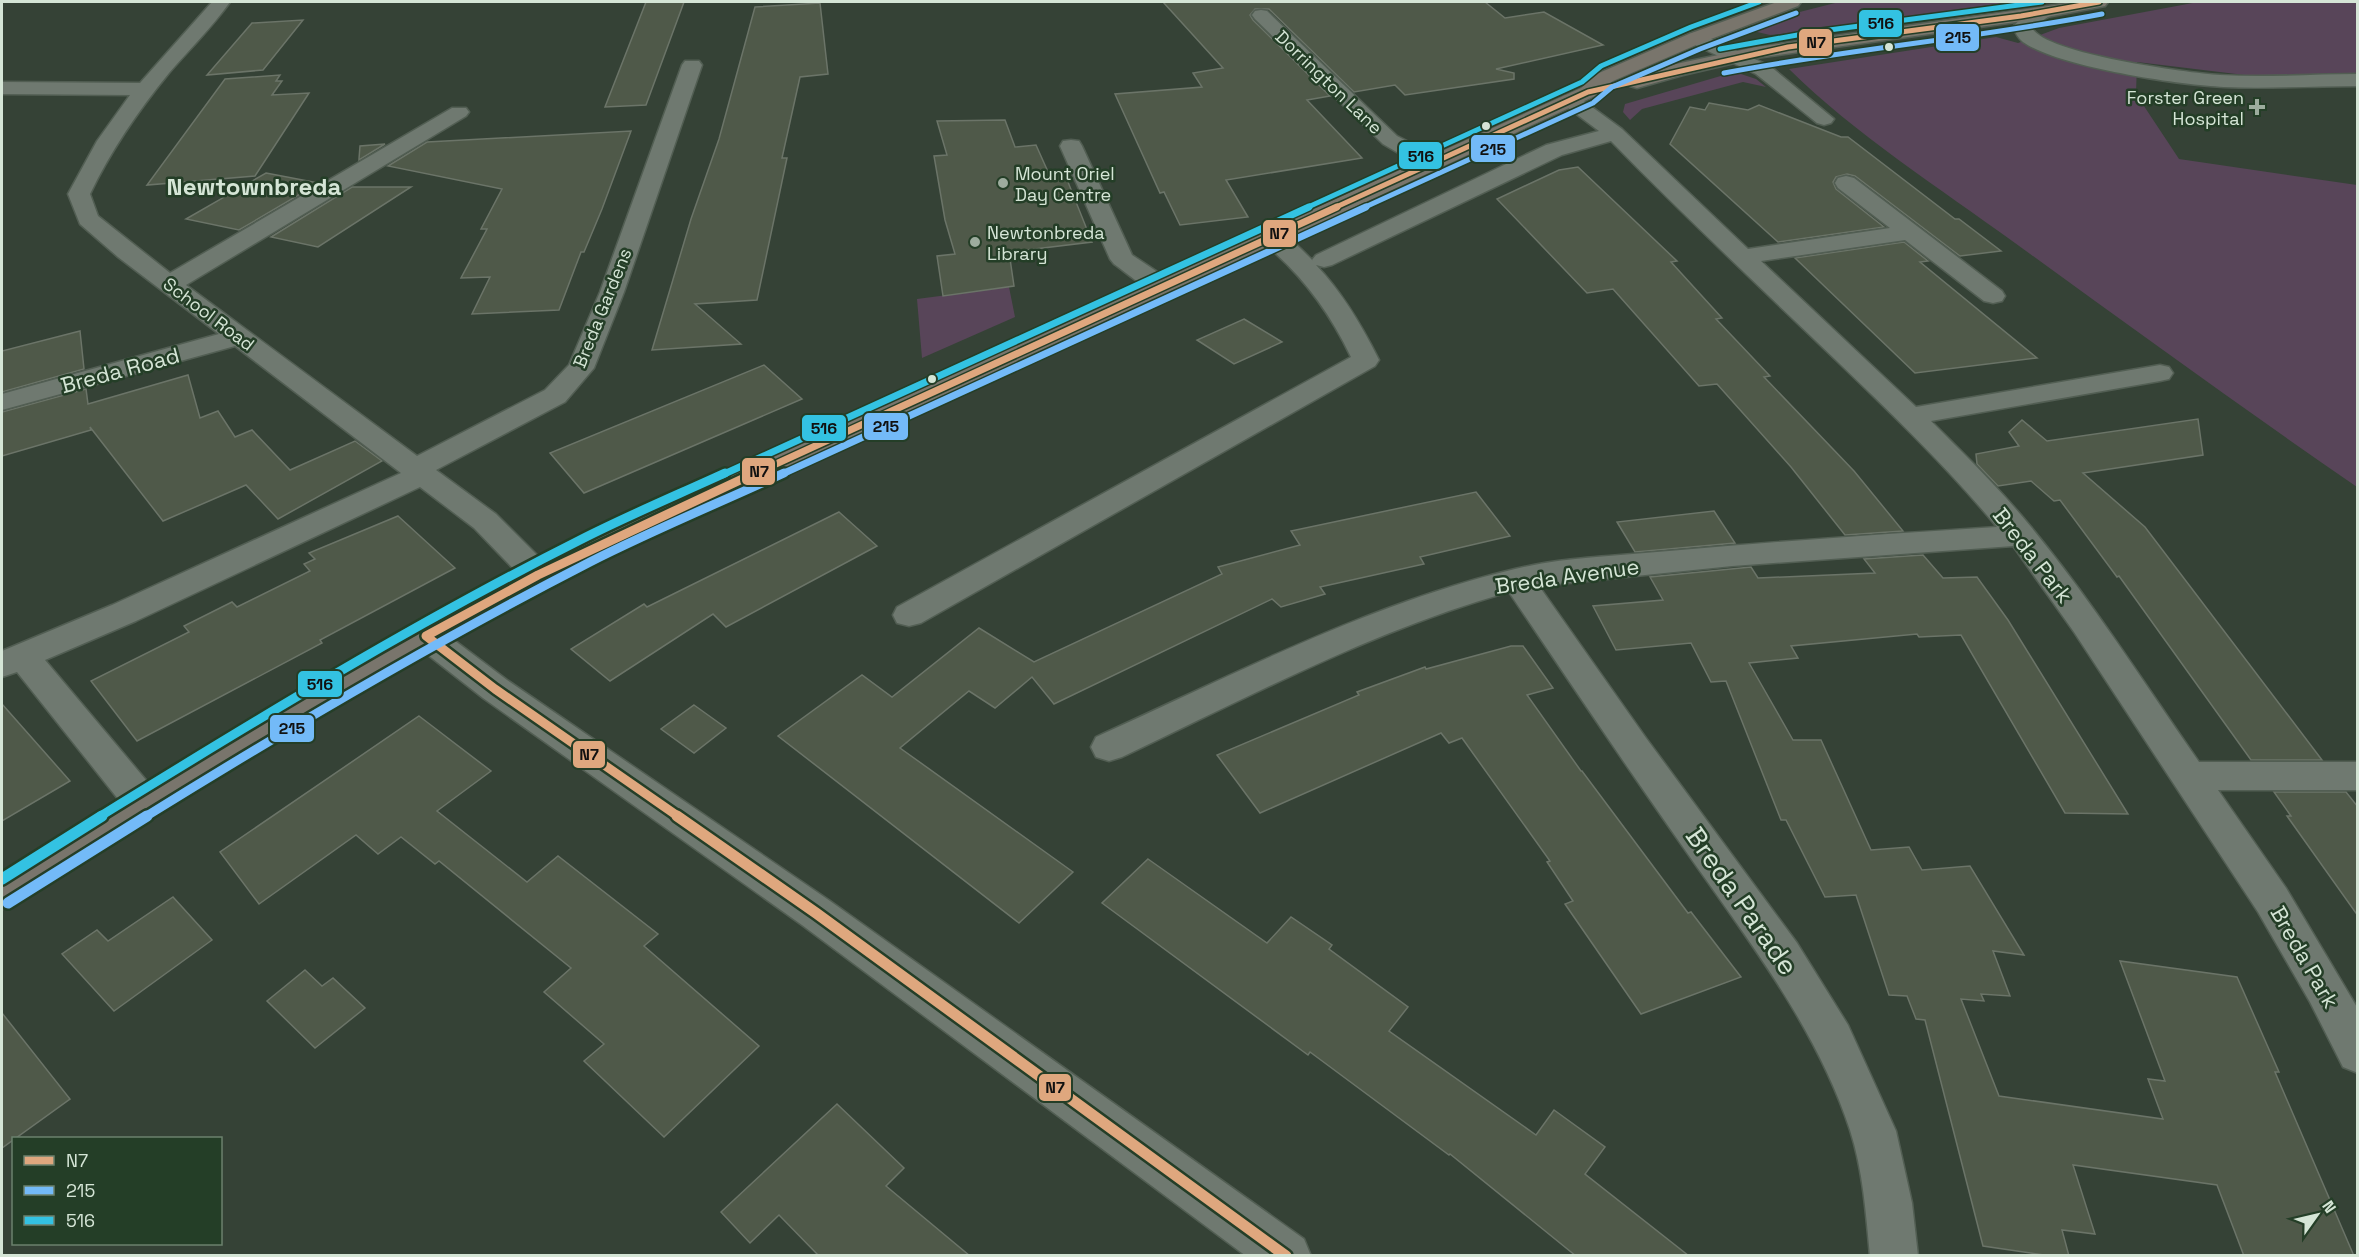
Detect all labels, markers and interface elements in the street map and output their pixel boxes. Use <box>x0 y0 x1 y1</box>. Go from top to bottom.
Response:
line badge: 516 <box>1858 9 1903 38</box>
text: 516 <box>1868 13 1894 34</box>
line badge: 215 <box>1935 23 1980 52</box>
street label: Dorrington Lane <box>1271 25 1387 139</box>
text: 215 <box>1945 27 1972 48</box>
line badge: N7 <box>1798 28 1833 57</box>
text: N7 <box>1806 32 1826 53</box>
unlabelled marker <box>1883 41 1895 53</box>
place label: Forster Green Hospital <box>2127 86 2244 130</box>
marker: Forster Green Hospital <box>2248 98 2266 116</box>
unlabelled marker <box>1480 120 1492 132</box>
line badge: 215 <box>1470 134 1516 163</box>
text: 215 <box>1480 139 1507 160</box>
line badge: 516 <box>1398 141 1443 170</box>
text: 516 <box>1408 146 1434 167</box>
place label: Mount Oriel Day Centre <box>1015 162 1115 206</box>
district label: Newtownbreda <box>167 171 342 202</box>
marker: Mount Oriel Day Centre <box>996 176 1010 190</box>
line badge: N7 <box>1262 219 1297 248</box>
place label: Newtonbreda Library <box>987 221 1105 265</box>
text: N7 <box>1269 223 1289 244</box>
marker: Newtonbreda Library <box>968 235 982 249</box>
street label: Breda Gardens <box>568 245 636 371</box>
street label: School Road <box>159 272 259 356</box>
street label: Breda Road <box>57 341 183 399</box>
unlabelled marker <box>926 373 938 385</box>
line badge: 215 <box>863 412 909 441</box>
line badge: 516 <box>801 414 847 442</box>
text: 215 <box>873 416 900 437</box>
text: 516 <box>811 418 837 439</box>
line badge: N7 <box>741 457 776 486</box>
text: N7 <box>749 461 769 482</box>
street label: Breda Park <box>1987 502 2079 609</box>
street label: Breda Avenue <box>1493 552 1641 600</box>
line badge: 516 <box>297 670 343 698</box>
text: 516 <box>307 674 333 695</box>
line badge: 215 <box>269 714 315 743</box>
text: 215 <box>279 718 306 739</box>
line badge: N7 <box>572 740 606 769</box>
text: N7 <box>579 744 599 765</box>
street label: Breda Parade <box>1678 820 1806 982</box>
street label: Breda Park <box>2264 901 2346 1013</box>
line badge: N7 <box>1038 1073 1072 1102</box>
text: N7 <box>1045 1077 1065 1098</box>
legend <box>12 1137 222 1245</box>
text: N7 <box>66 1149 88 1172</box>
text: 215 <box>66 1179 95 1202</box>
north arrow <box>2287 1185 2347 1245</box>
text: N <box>2317 1197 2341 1217</box>
text: 516 <box>66 1209 95 1232</box>

